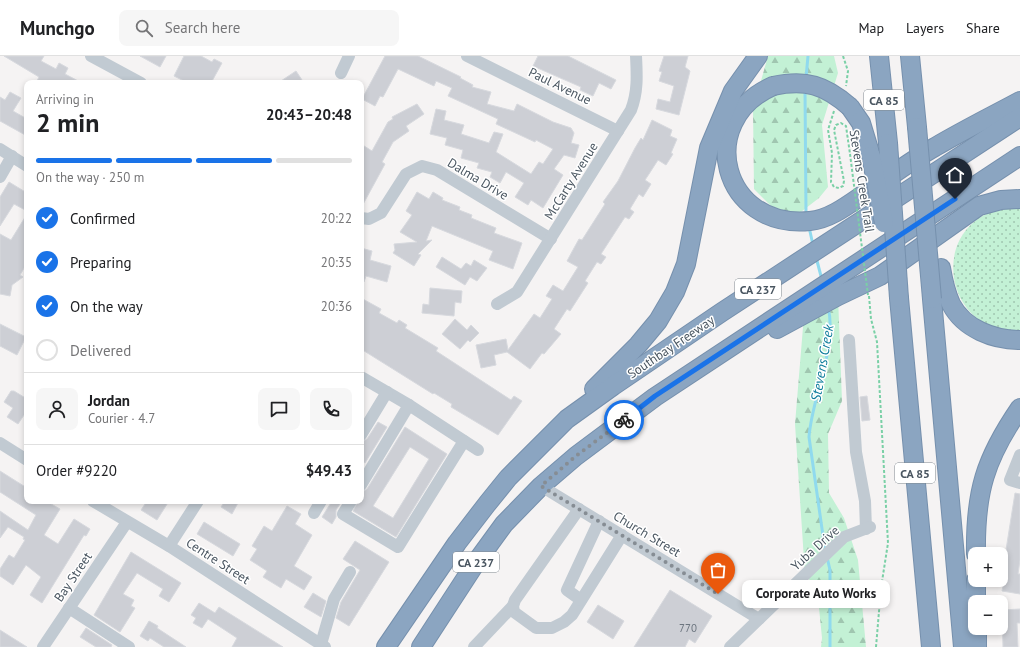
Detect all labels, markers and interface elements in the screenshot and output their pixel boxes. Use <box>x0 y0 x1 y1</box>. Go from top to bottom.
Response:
search box <box>119 10 399 46</box>
text: Munchgo <box>20 16 95 40</box>
icon: search <box>133 17 155 39</box>
text: Search here <box>165 18 240 37</box>
text: Map <box>858 19 884 37</box>
text: Layers <box>906 19 944 37</box>
text: Share <box>966 19 1000 37</box>
street label: Paul Avenue <box>526 64 594 108</box>
road number: CA 85 <box>864 90 904 110</box>
text: Arriving in <box>36 91 94 108</box>
text: 20:43–20:48 <box>266 105 352 124</box>
text: 2 min <box>36 106 99 139</box>
street label: Stevens Creek Trail <box>845 128 879 234</box>
street label: McCarty Avenue <box>540 139 602 223</box>
street label: Dalma Drive <box>444 154 512 204</box>
pin <box>938 158 972 199</box>
icon: home <box>944 164 966 186</box>
text: On the way · 250 m <box>36 169 144 186</box>
icon: check <box>36 207 58 229</box>
text: Confirmed <box>70 209 135 228</box>
text: 20:22 <box>321 210 352 227</box>
icon: check <box>36 251 58 273</box>
text: Preparing <box>70 253 132 272</box>
text: 20:35 <box>321 254 352 271</box>
road number: CA 237 <box>735 279 781 299</box>
icon: check <box>36 295 58 317</box>
text: On the way <box>70 297 143 316</box>
text: 20:36 <box>321 298 352 315</box>
street label: Southbay Freeway <box>624 312 718 382</box>
water label: Stevens Creek <box>806 322 838 403</box>
text: Delivered <box>70 341 131 360</box>
button: person <box>36 388 78 430</box>
button: chat <box>258 388 300 430</box>
button: phone <box>310 388 352 430</box>
text: Jordan <box>88 391 130 410</box>
courier <box>604 400 644 440</box>
icon: bike <box>613 409 635 431</box>
text: Courier · 4.7 <box>88 410 155 427</box>
text: Order #9220 <box>36 461 117 480</box>
text: $49.43 <box>306 461 352 480</box>
road number: CA 85 <box>895 463 935 483</box>
street label: Church Street <box>610 507 684 561</box>
street label: Yuba Drive <box>787 522 843 574</box>
street label: Centre Street <box>183 534 254 588</box>
map controls <box>968 547 1008 635</box>
button: + <box>968 547 1008 587</box>
street label: Bay Street <box>50 548 96 605</box>
road number: CA 237 <box>453 552 499 572</box>
pin <box>701 553 735 594</box>
icon: bag <box>707 559 729 581</box>
callout: Corporate Auto Works <box>742 580 890 608</box>
text: Corporate Auto Works <box>756 585 876 602</box>
button: − <box>968 595 1008 635</box>
house number: 770 <box>679 621 697 635</box>

